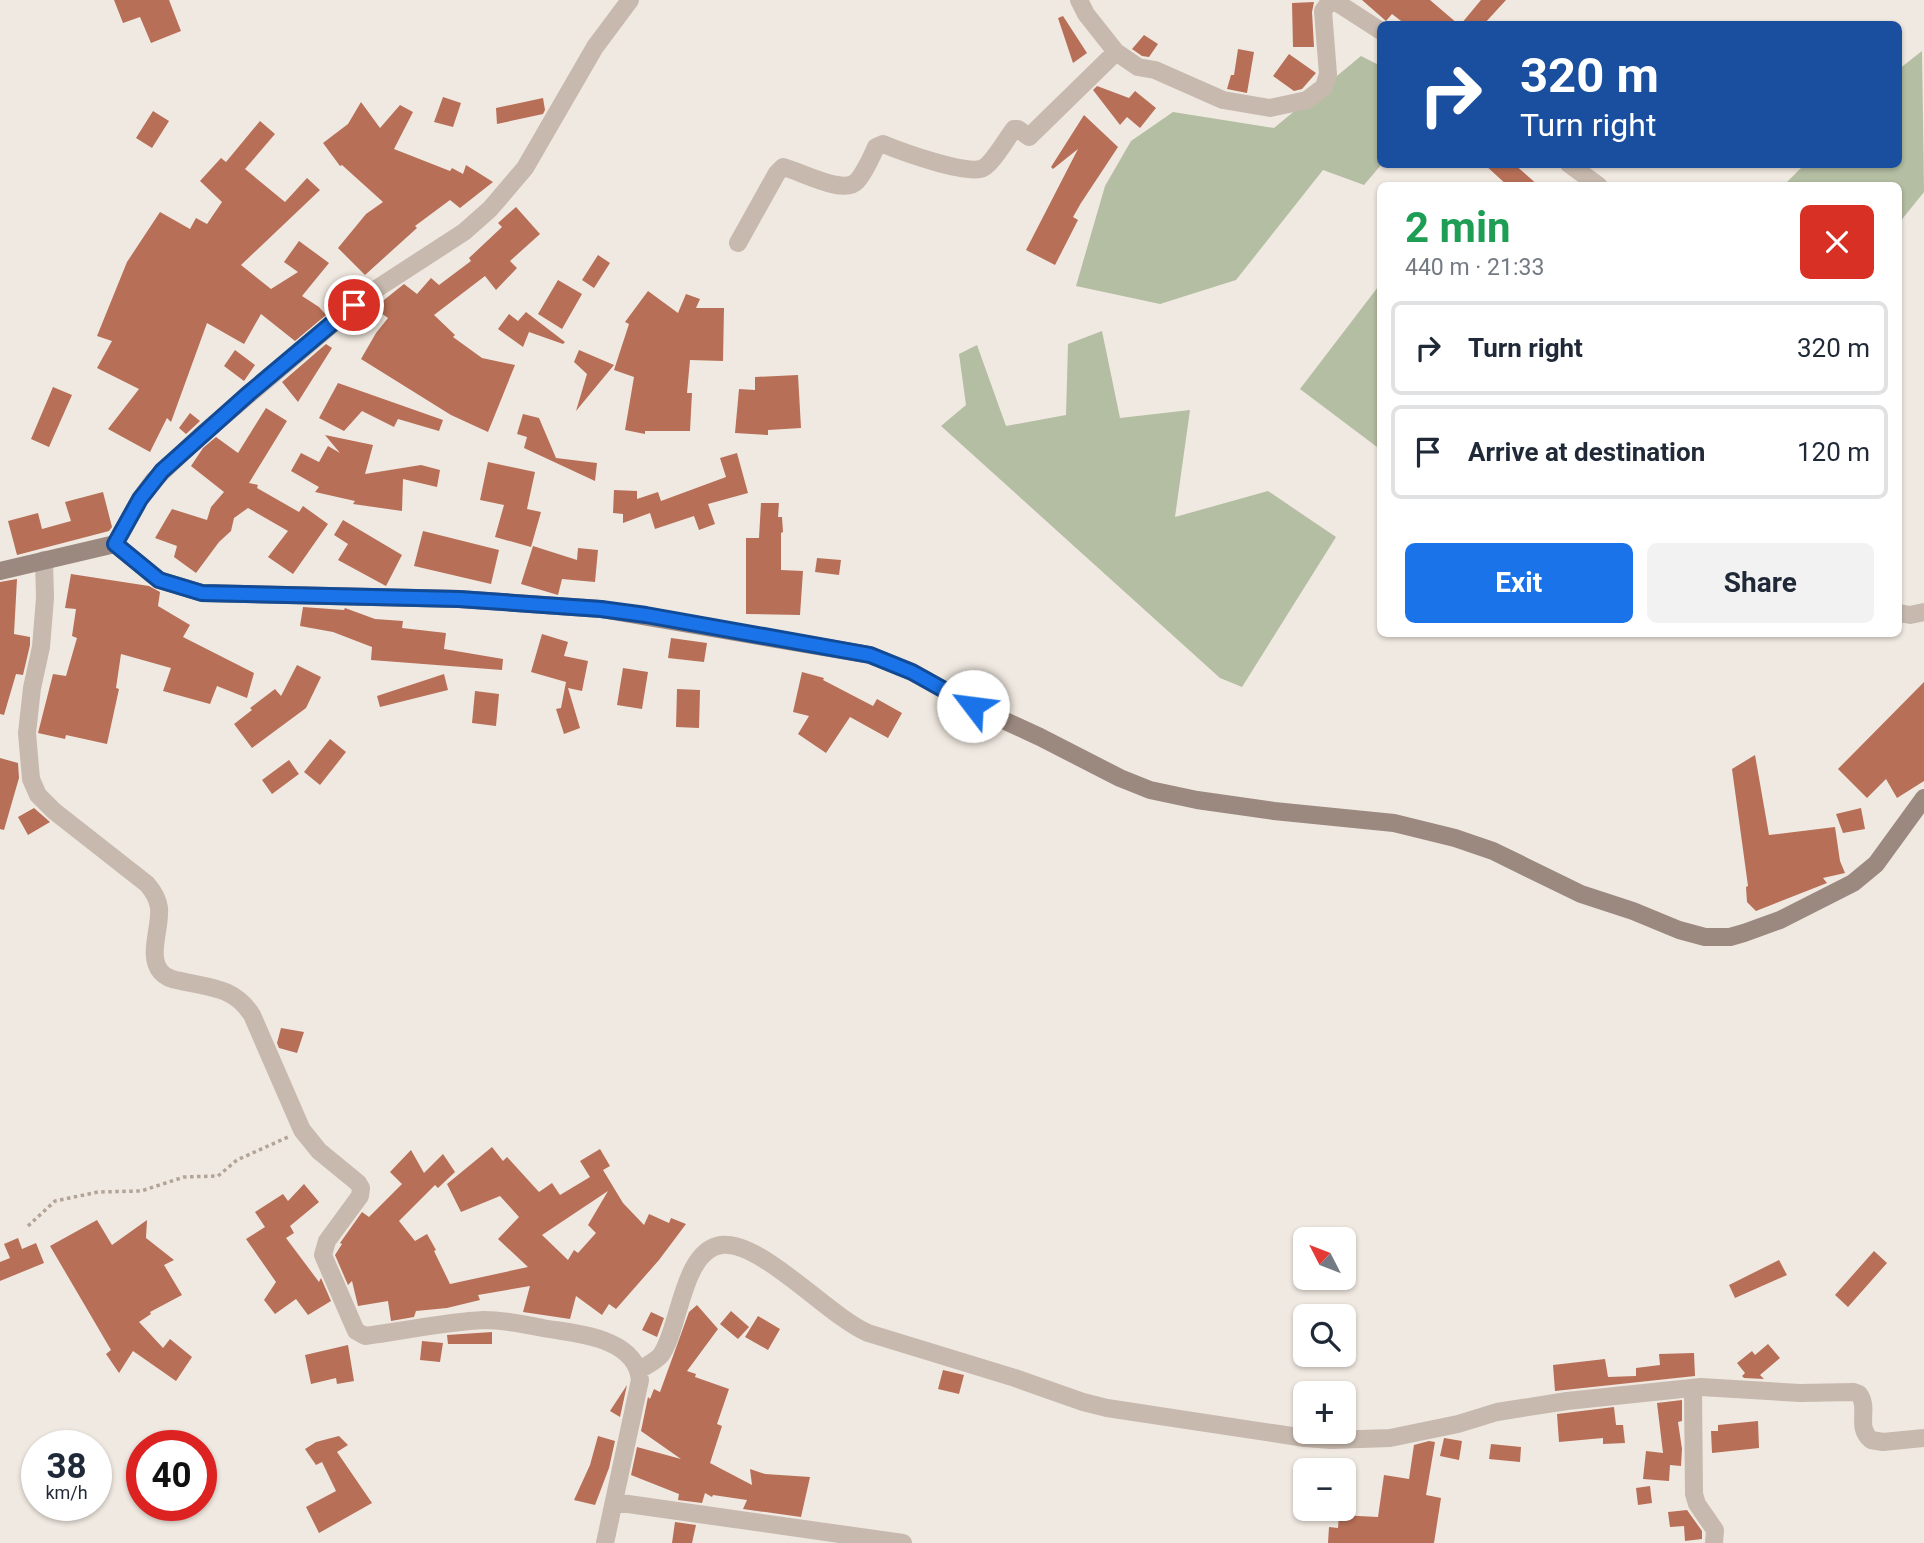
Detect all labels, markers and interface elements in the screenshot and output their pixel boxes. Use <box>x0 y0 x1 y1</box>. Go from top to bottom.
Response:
text: 320 m <box>1520 47 1659 104</box>
icon: right <box>1405 49 1496 140</box>
text: Turn right <box>1520 106 1656 144</box>
text: 2 min <box>1405 203 1511 252</box>
button: close <box>1800 205 1874 279</box>
text: 440 m · 21:33 <box>1405 254 1544 281</box>
pin <box>324 275 384 335</box>
icon: arrive <box>335 286 373 324</box>
icon: right <box>1409 329 1447 367</box>
text: Turn right <box>1468 333 1583 363</box>
text: 320 m <box>1797 333 1870 363</box>
icon: arrive <box>1409 433 1447 471</box>
text: Arrive at destination <box>1468 437 1705 467</box>
text: 120 m <box>1797 437 1870 467</box>
button: Exit <box>1405 543 1633 623</box>
button: Share <box>1647 543 1874 623</box>
position arrow <box>936 669 1010 743</box>
north arrow <box>1293 1227 1356 1290</box>
map controls <box>1293 1227 1356 1521</box>
button: search <box>1293 1304 1356 1367</box>
button: + <box>1293 1381 1356 1444</box>
speed limit sign: 40 <box>126 1430 217 1521</box>
text: 38 <box>46 1446 87 1487</box>
button: − <box>1293 1458 1356 1521</box>
text: km/h <box>45 1482 88 1503</box>

